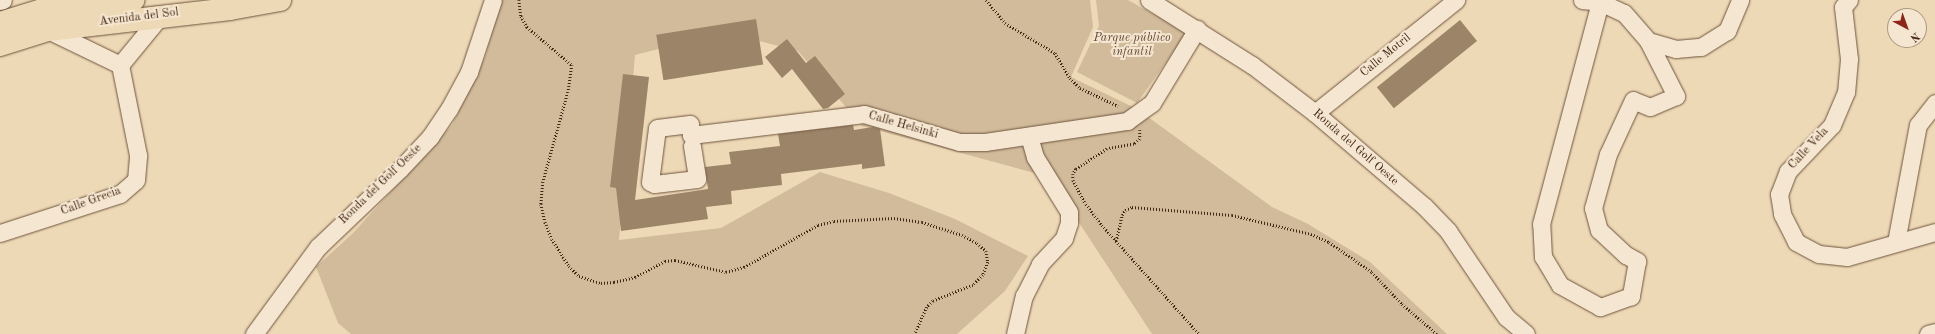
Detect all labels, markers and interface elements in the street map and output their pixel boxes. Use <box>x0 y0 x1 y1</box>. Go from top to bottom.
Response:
street label: Avenida del Sol <box>98 6 180 30</box>
north arrow <box>1887 8 1927 48</box>
text: N <box>1908 30 1921 44</box>
street label: Calle Motril <box>1358 31 1414 81</box>
park label: Parque público infantil <box>1093 32 1171 60</box>
street label: Ronda del Golf Oeste <box>1309 107 1401 189</box>
street label: Calle Helsinki <box>866 109 940 143</box>
street label: Calle Vela <box>1786 125 1832 173</box>
street label: Ronda del Golf Oeste <box>337 142 425 228</box>
street label: Calle Grecia <box>59 184 123 220</box>

